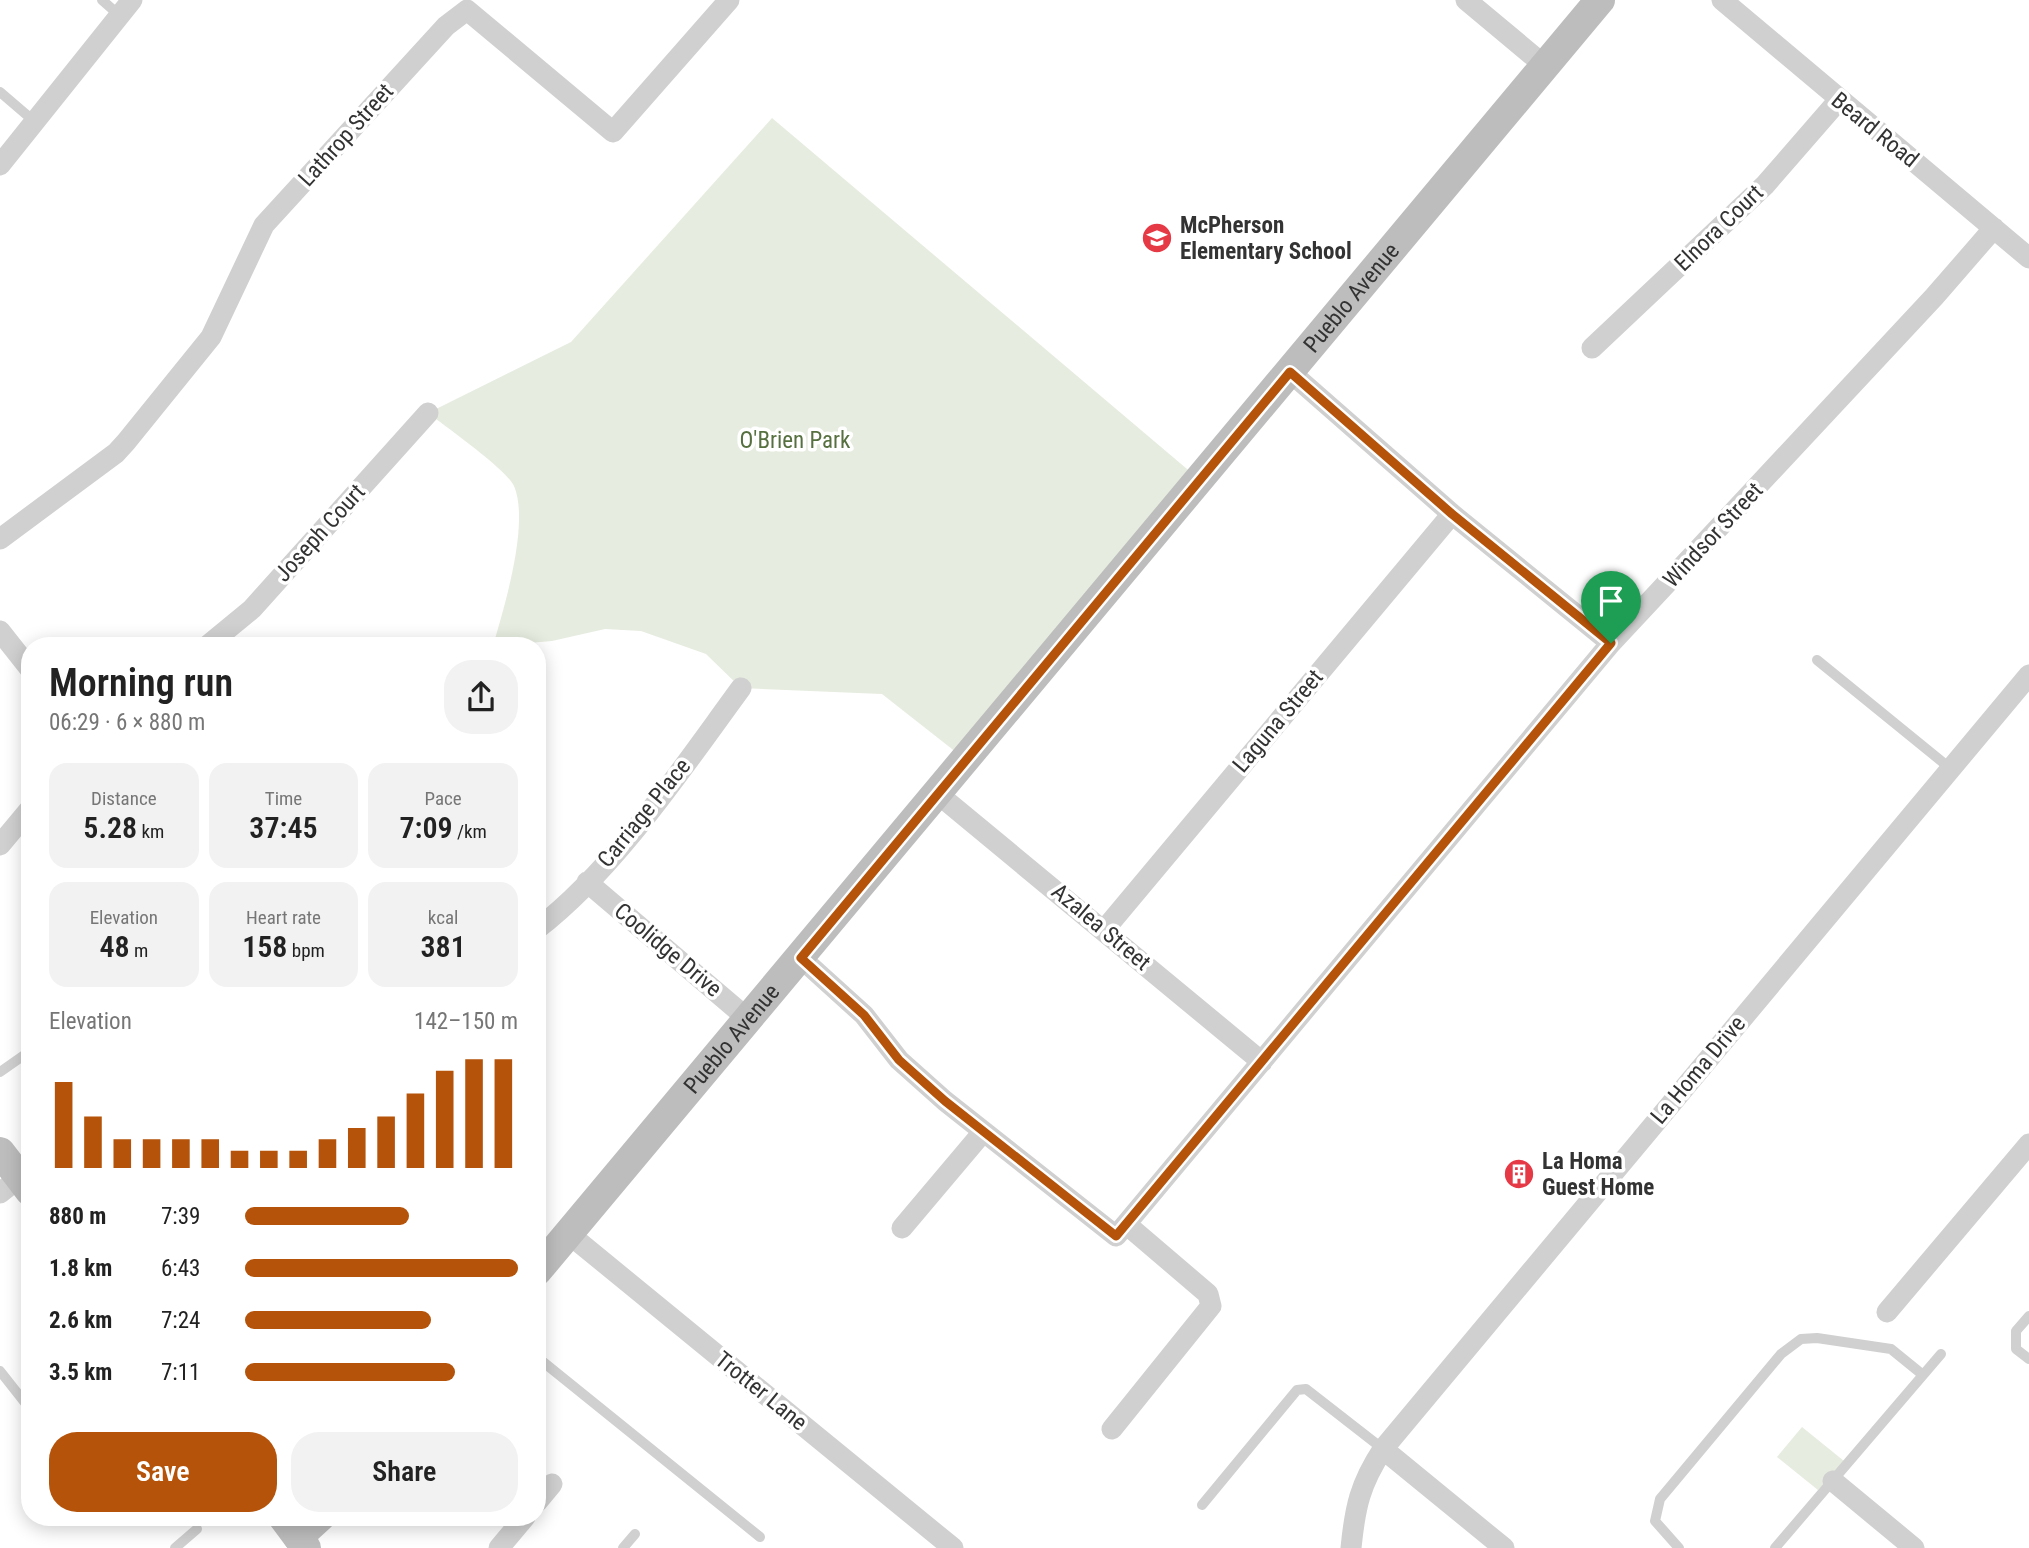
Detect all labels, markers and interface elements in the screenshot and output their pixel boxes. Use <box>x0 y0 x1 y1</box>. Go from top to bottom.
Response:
street label: Lathrop Street <box>293 78 399 192</box>
street label: Beard Road <box>1826 87 1924 173</box>
street label: Elnora Court <box>1669 179 1769 277</box>
place label: McPherson Elementary School <box>1180 212 1352 265</box>
school or university icon: McPherson Elementary School <box>1140 221 1174 255</box>
street label: Pueblo Avenue <box>1298 237 1405 358</box>
park label: O'Brien Park <box>740 427 851 454</box>
street label: Windsor Street <box>1658 477 1768 593</box>
street label: Joseph Court <box>269 479 371 587</box>
pin <box>1581 571 1641 643</box>
icon: arrive <box>1592 582 1630 620</box>
button: share <box>444 660 518 734</box>
text: Morning run <box>49 661 233 705</box>
street label: Laguna Street <box>1227 664 1329 778</box>
text: 06:29 · 6 × 880 m <box>49 709 205 736</box>
street label: Carriage Place <box>592 753 696 873</box>
text: Distance <box>91 787 157 810</box>
text: Time <box>265 787 302 810</box>
text: Pace <box>425 787 462 810</box>
text: 5.28 <box>83 810 137 845</box>
text: 37:45 <box>249 810 318 845</box>
text: 7:09 <box>399 810 453 845</box>
text: km <box>137 820 164 843</box>
text: /km <box>453 820 487 843</box>
street label: Azalea Street <box>1046 878 1156 976</box>
street label: Coolidge Drive <box>609 897 727 1003</box>
text: Elevation <box>90 906 158 929</box>
text: Heart rate <box>246 906 321 929</box>
text: kcal <box>428 906 458 929</box>
text: 48 <box>99 929 130 964</box>
text: 158 <box>242 929 287 964</box>
text: 381 <box>421 929 466 964</box>
text: m <box>130 939 148 962</box>
text: bpm <box>287 939 325 962</box>
street label: Pueblo Avenue <box>678 978 785 1099</box>
text: Elevation <box>49 1008 132 1035</box>
text: 142–150 m <box>414 1008 518 1035</box>
street label: La Homa Drive <box>1645 1011 1751 1129</box>
place label: La Homa Guest Home <box>1542 1148 1654 1201</box>
building icon: La Homa Guest Home <box>1502 1157 1536 1191</box>
text: 880 m <box>49 1203 106 1230</box>
text: 7:39 <box>161 1203 200 1230</box>
text: 1.8 km <box>49 1255 112 1282</box>
text: 6:43 <box>161 1255 200 1282</box>
text: 2.6 km <box>49 1307 112 1334</box>
text: 7:24 <box>161 1307 200 1334</box>
street label: Trotter Lane <box>710 1346 812 1436</box>
text: 3.5 km <box>49 1359 112 1386</box>
text: 7:11 <box>161 1359 200 1386</box>
button: Save <box>49 1432 277 1512</box>
button: Share <box>291 1432 518 1512</box>

